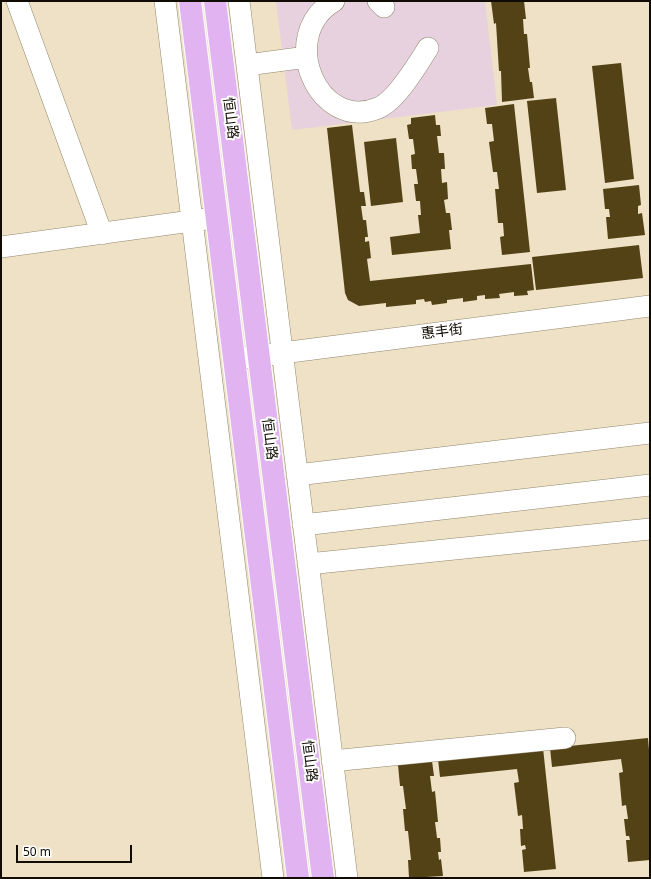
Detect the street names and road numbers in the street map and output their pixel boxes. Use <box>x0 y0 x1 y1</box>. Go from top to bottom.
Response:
street label: 恒山路 <box>219 96 241 140</box>
street label: 惠丰街 <box>420 321 464 343</box>
street label: 恒山路 <box>258 417 280 461</box>
street label: 恒山路 <box>298 739 320 783</box>

